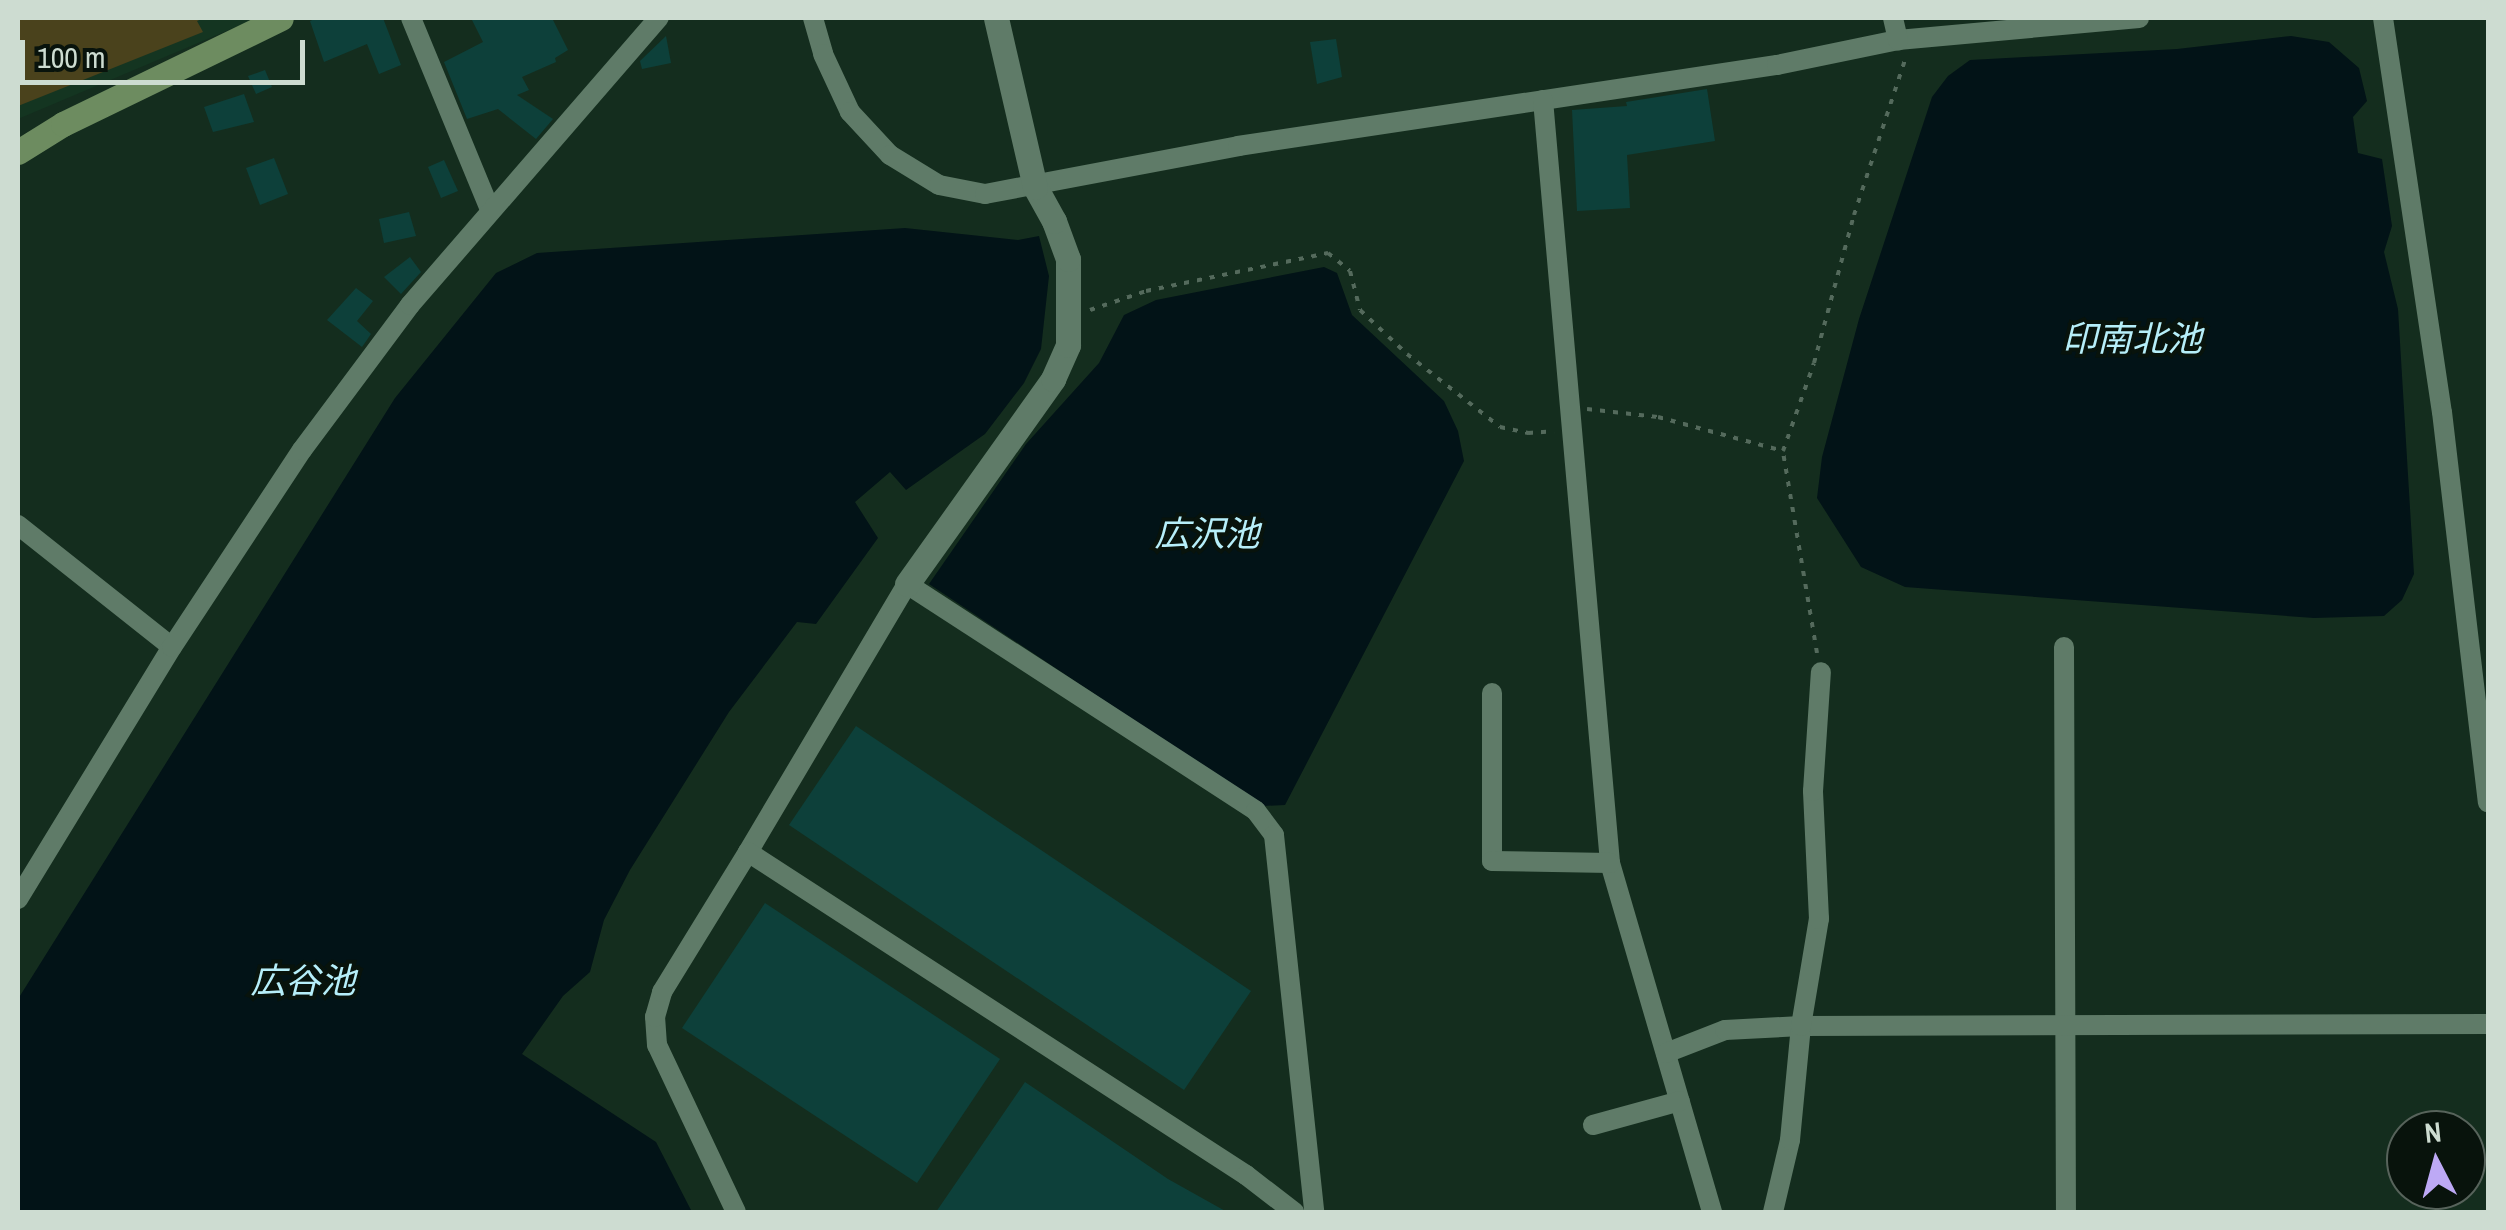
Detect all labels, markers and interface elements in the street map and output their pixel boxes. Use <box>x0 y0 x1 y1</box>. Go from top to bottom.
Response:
scale bar <box>25 20 310 82</box>
text: 100 m <box>37 37 105 77</box>
water label: 印南北池 <box>2062 318 2202 360</box>
water label: 広沢池 <box>1155 513 1259 555</box>
water label: 広谷池 <box>251 960 355 1002</box>
north arrow <box>2386 1110 2486 1210</box>
text: N <box>2423 1112 2443 1152</box>

